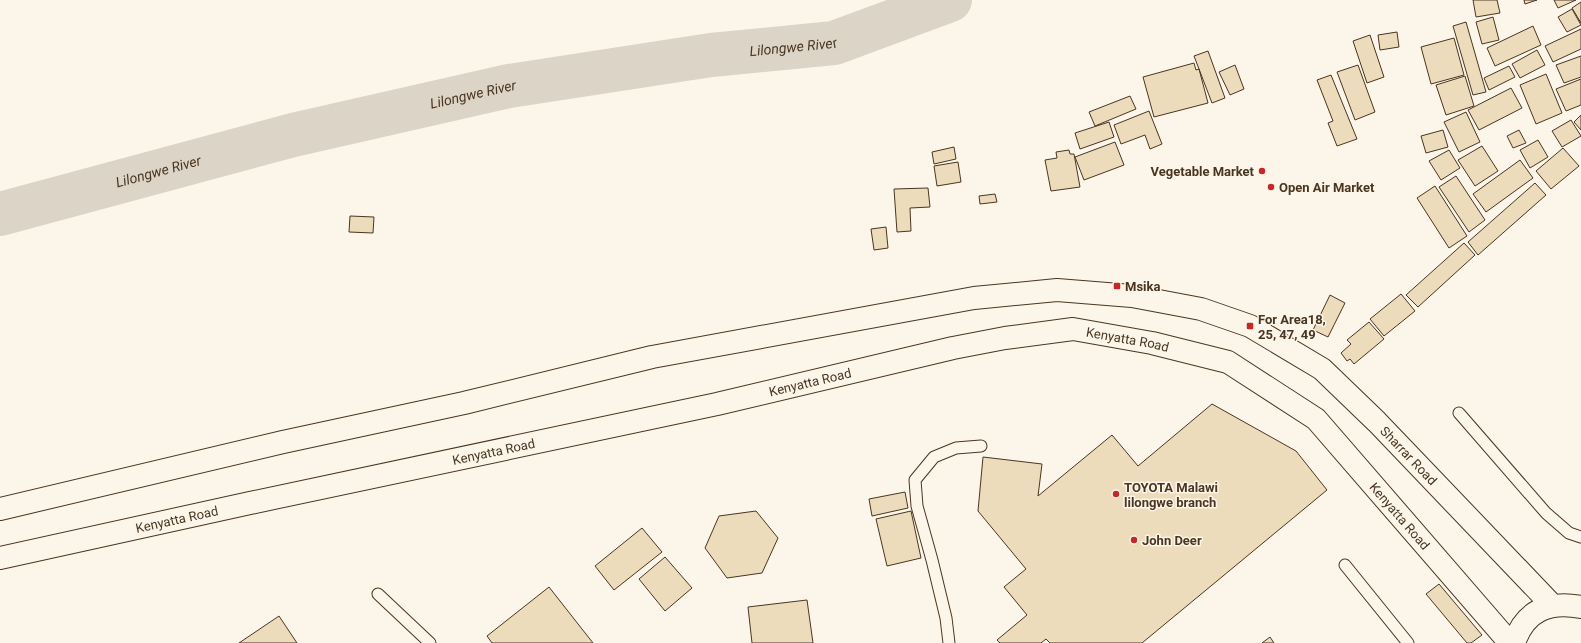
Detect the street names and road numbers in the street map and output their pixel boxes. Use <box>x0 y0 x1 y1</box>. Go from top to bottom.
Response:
street label: Kenyatta Road <box>1085 324 1171 354</box>
street label: Kenyatta Road <box>767 365 853 399</box>
street label: Sharrar Road <box>1378 423 1440 488</box>
street label: Kenyatta Road <box>451 435 536 467</box>
street label: Kenyatta Road <box>1367 479 1433 552</box>
street label: Kenyatta Road <box>134 503 219 535</box>

